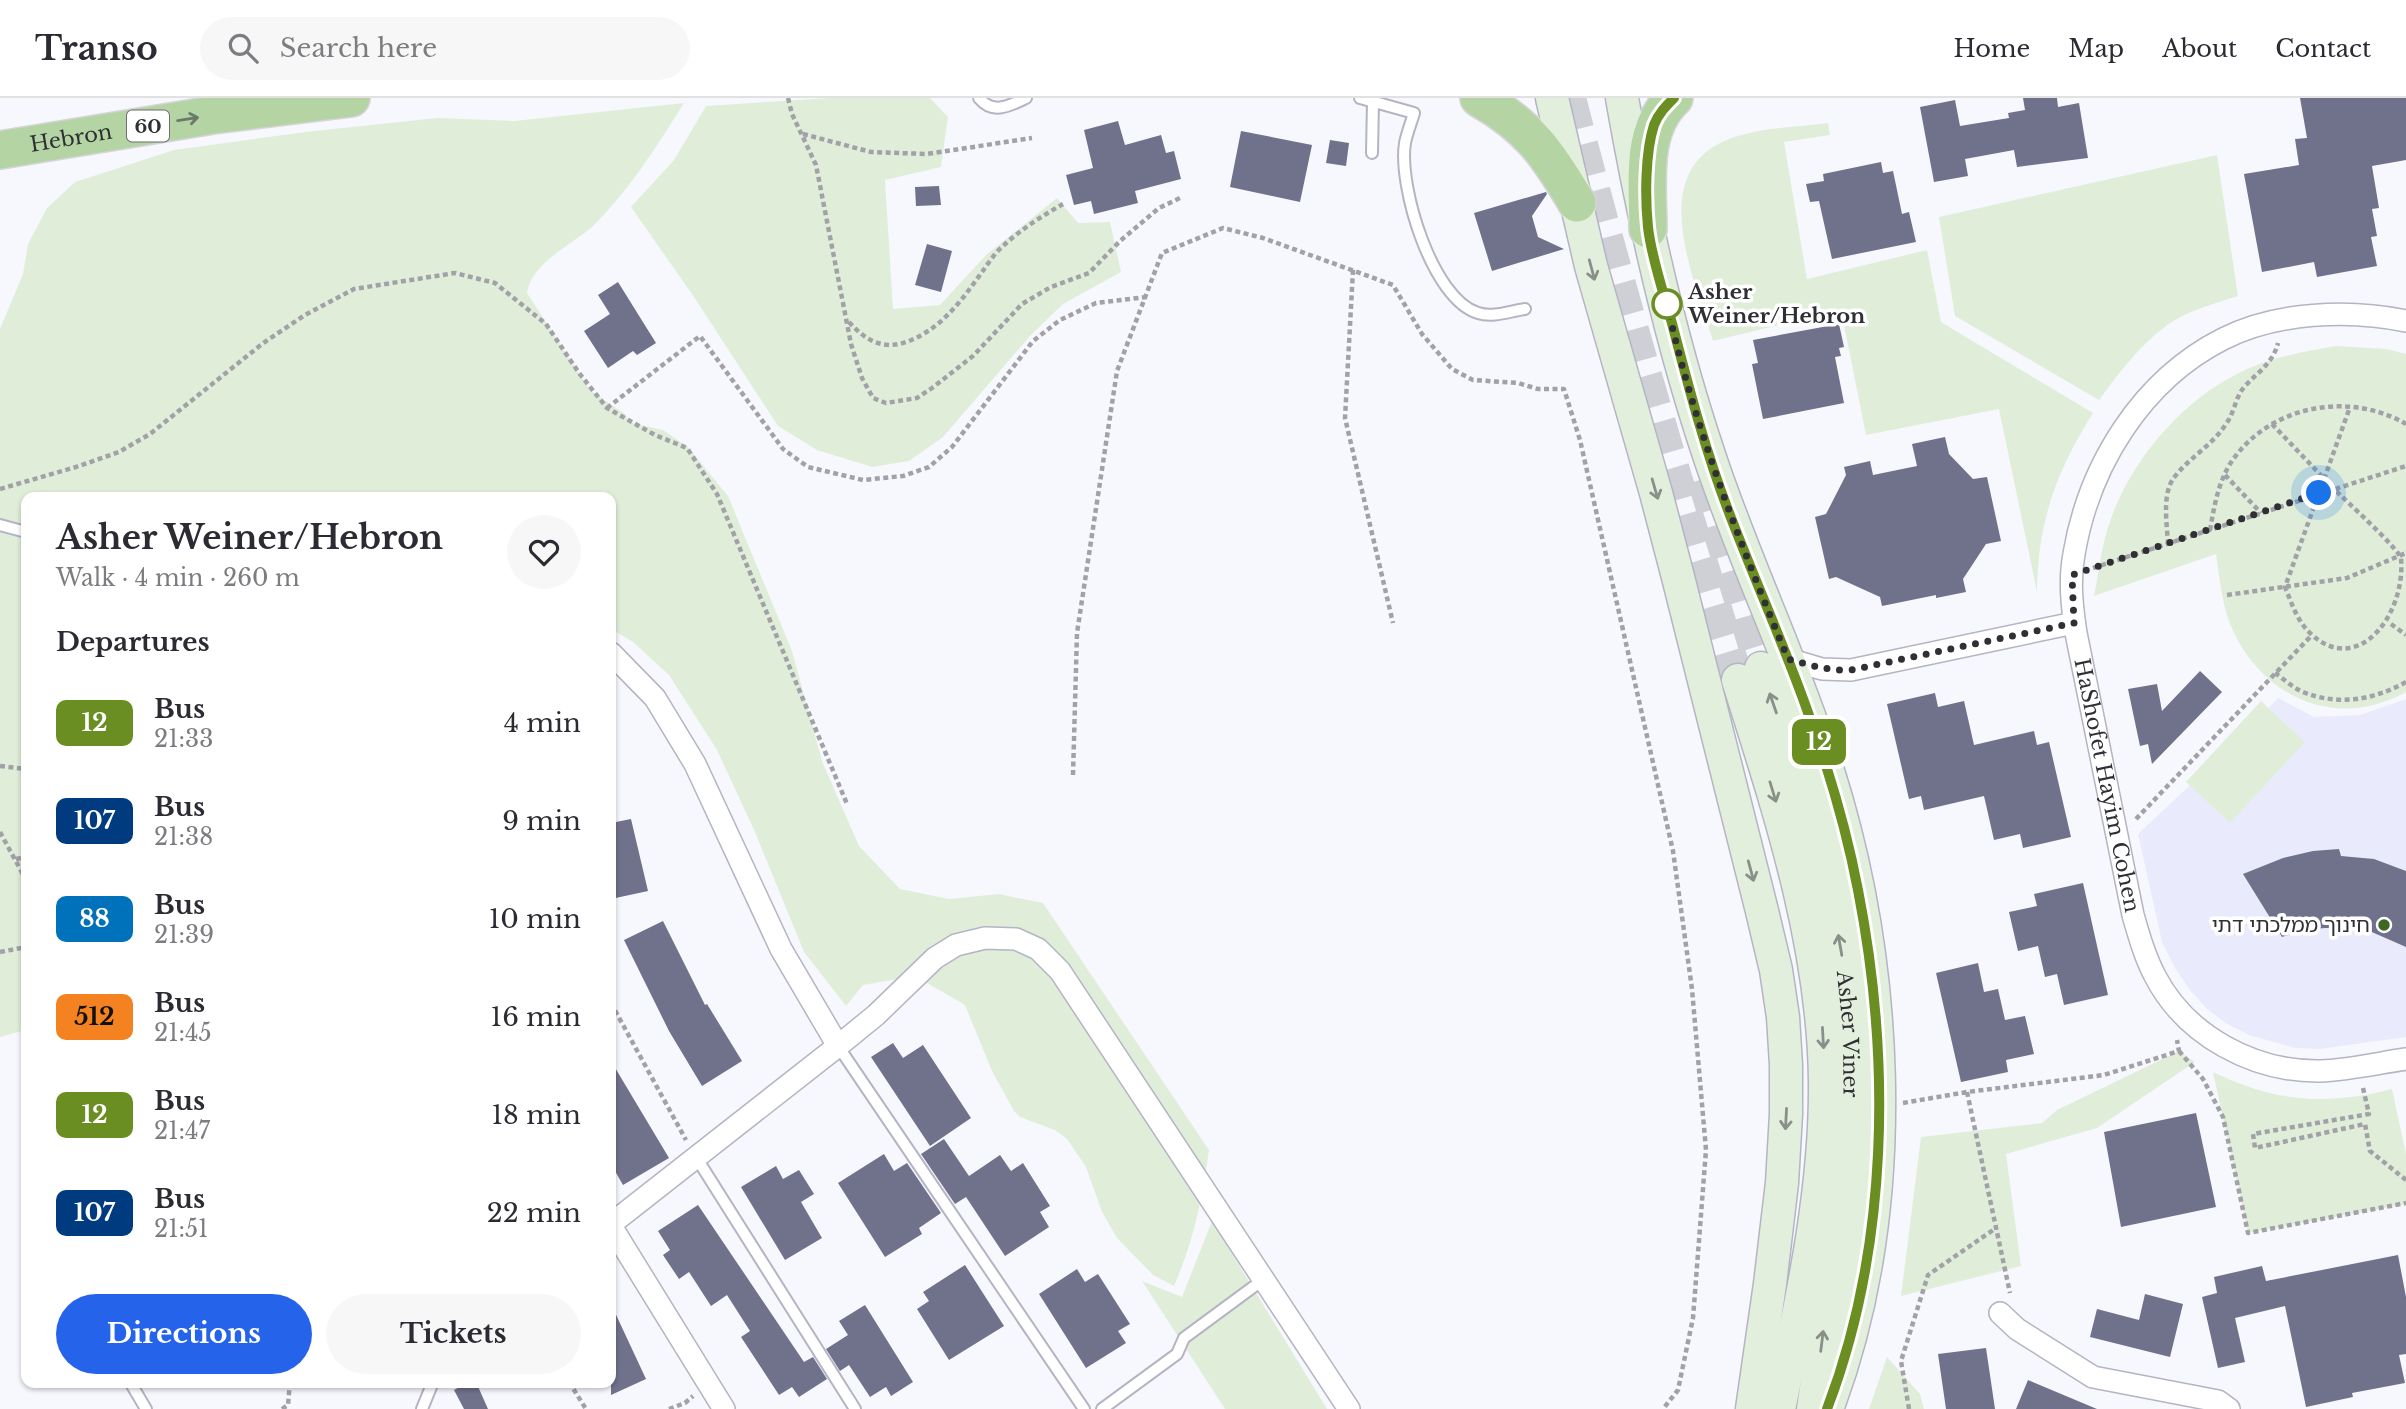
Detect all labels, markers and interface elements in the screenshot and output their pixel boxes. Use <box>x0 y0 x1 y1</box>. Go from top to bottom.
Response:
search box <box>200 17 690 80</box>
text: Transo <box>35 28 158 69</box>
icon: search <box>224 29 262 67</box>
text: Search here <box>280 32 437 64</box>
text: Home <box>1954 34 2030 63</box>
text: Map <box>2068 34 2124 63</box>
text: About <box>2162 34 2237 63</box>
text: Contact <box>2275 34 2371 63</box>
road number: 60 <box>127 110 169 142</box>
one-way arrow <box>176 112 199 125</box>
street label: Hebron <box>28 119 114 158</box>
one-way arrow <box>1586 258 1599 281</box>
place label: Asher Weiner/Hebron <box>1687 279 1865 329</box>
marker: Asher Weiner/Hebron <box>1652 289 1682 319</box>
your location <box>2301 475 2336 510</box>
one-way arrow <box>1649 477 1662 499</box>
button: heart <box>507 515 581 589</box>
text: Asher Weiner/Hebron <box>56 517 443 558</box>
text: Walk · 4 min · 260 m <box>56 564 300 592</box>
text: Departures <box>56 626 210 658</box>
street label: HaShofet Hayim Cohen <box>2068 656 2145 915</box>
one-way arrow <box>1766 692 1778 714</box>
text: Bus <box>154 693 205 725</box>
text: 4 min <box>504 707 581 739</box>
text: 12 <box>81 708 108 737</box>
line badge: 12 <box>1787 719 1850 765</box>
text: 21:33 <box>154 725 213 753</box>
text: 12 <box>1806 727 1832 756</box>
one-way arrow <box>1767 780 1780 802</box>
text: Bus <box>154 791 205 823</box>
text: 9 min <box>502 805 581 837</box>
text: 107 <box>74 806 115 835</box>
text: 21:38 <box>154 823 213 851</box>
one-way arrow <box>1745 859 1758 882</box>
text: Bus <box>154 889 205 921</box>
text: 10 min <box>489 903 581 935</box>
text: 88 <box>79 904 110 933</box>
place label: חינוך ממלכתי דתי <box>2212 912 2370 938</box>
marker: חינוך ממלכתי דתי <box>2376 917 2392 933</box>
text: 21:39 <box>154 921 214 949</box>
one-way arrow <box>1833 934 1846 957</box>
street label: Asher Viner <box>1831 968 1864 1098</box>
text: Bus <box>154 987 205 1019</box>
text: 16 min <box>491 1001 581 1033</box>
text: 512 <box>74 1002 115 1031</box>
text: 21:45 <box>154 1019 212 1047</box>
one-way arrow <box>1816 1026 1829 1049</box>
text: Bus <box>154 1085 205 1117</box>
text: 18 min <box>492 1099 581 1131</box>
text: 12 <box>81 1100 108 1129</box>
one-way arrow <box>1779 1108 1792 1131</box>
text: 21:47 <box>154 1117 210 1145</box>
text: Bus <box>154 1183 205 1215</box>
text: 22 min <box>487 1197 581 1229</box>
text: 107 <box>74 1198 115 1227</box>
text: 21:51 <box>154 1215 208 1243</box>
button: Directions <box>56 1294 312 1374</box>
button: Tickets <box>326 1294 581 1374</box>
one-way arrow <box>1816 1330 1829 1353</box>

